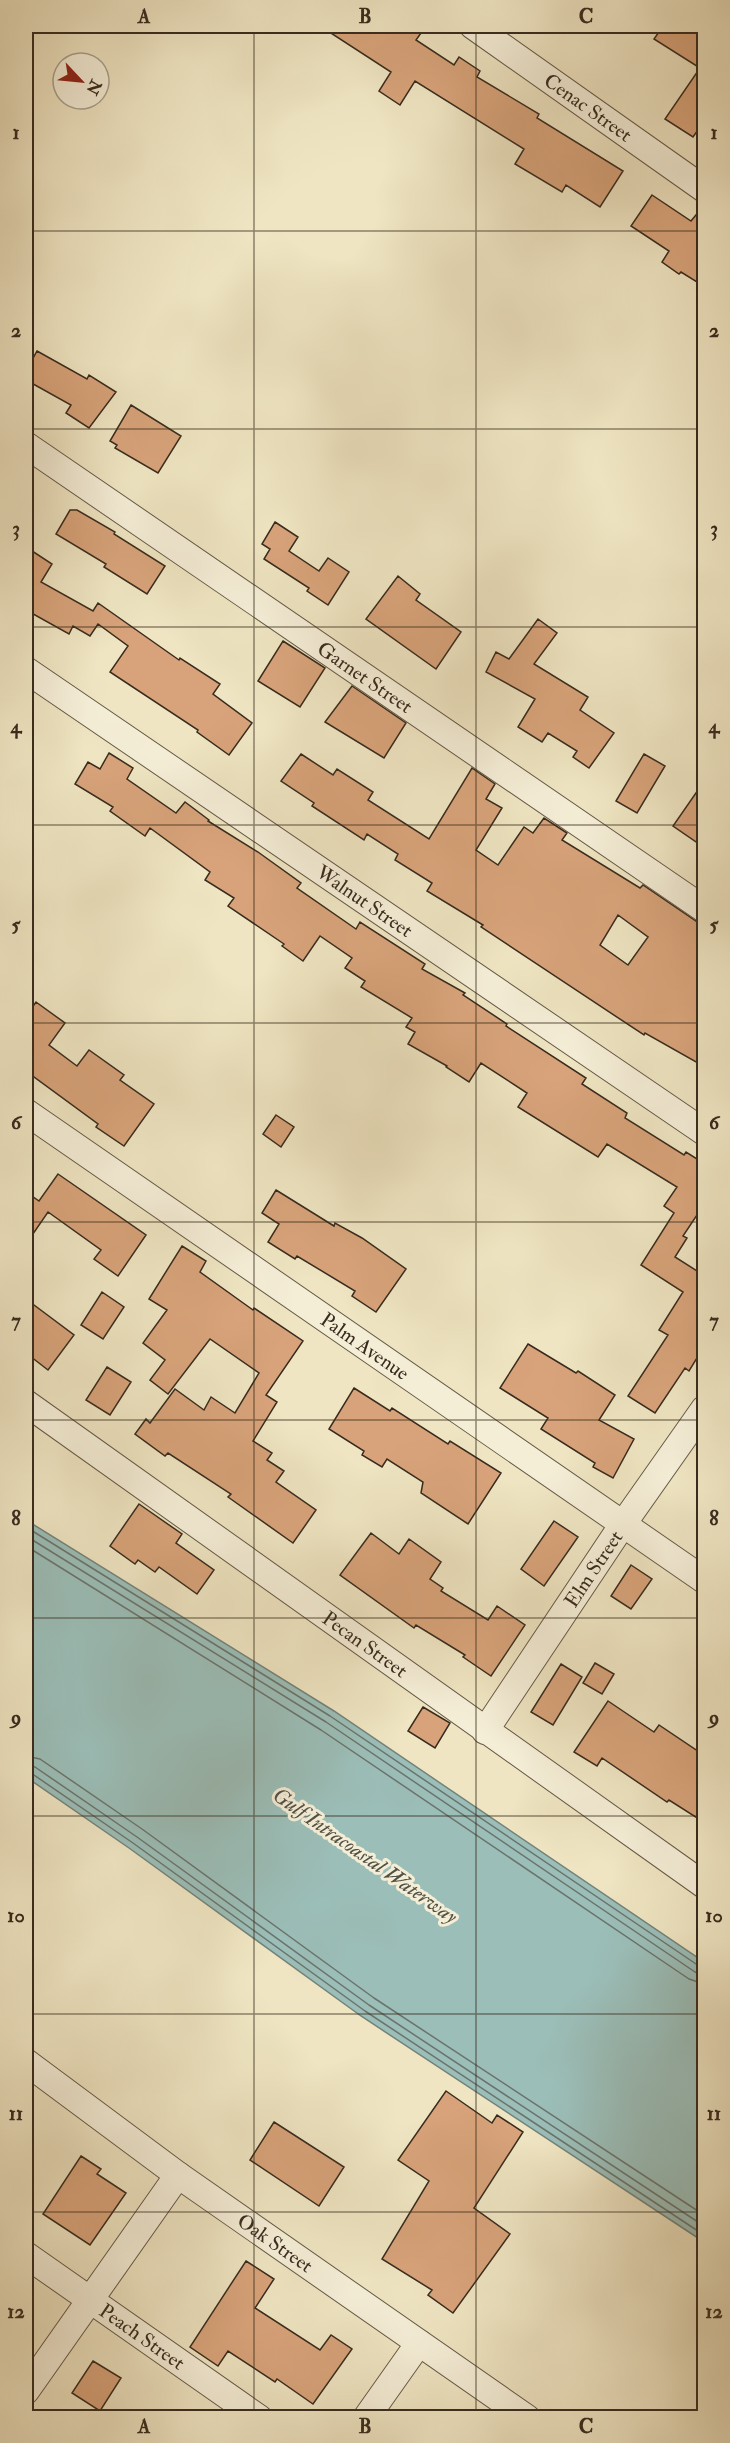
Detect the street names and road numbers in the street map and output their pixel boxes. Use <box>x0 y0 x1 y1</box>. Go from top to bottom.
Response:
street label: Cenac Street <box>539 68 638 147</box>
street label: Garnet Street <box>313 636 418 719</box>
street label: Walnut Street <box>311 859 418 943</box>
street label: Palm Avenue <box>316 1307 414 1385</box>
street label: Elm Street <box>558 1525 628 1612</box>
street label: Pecan Street <box>318 1605 413 1683</box>
street label: Oak Street <box>233 2208 318 2278</box>
street label: Peach Street <box>95 2298 190 2375</box>

